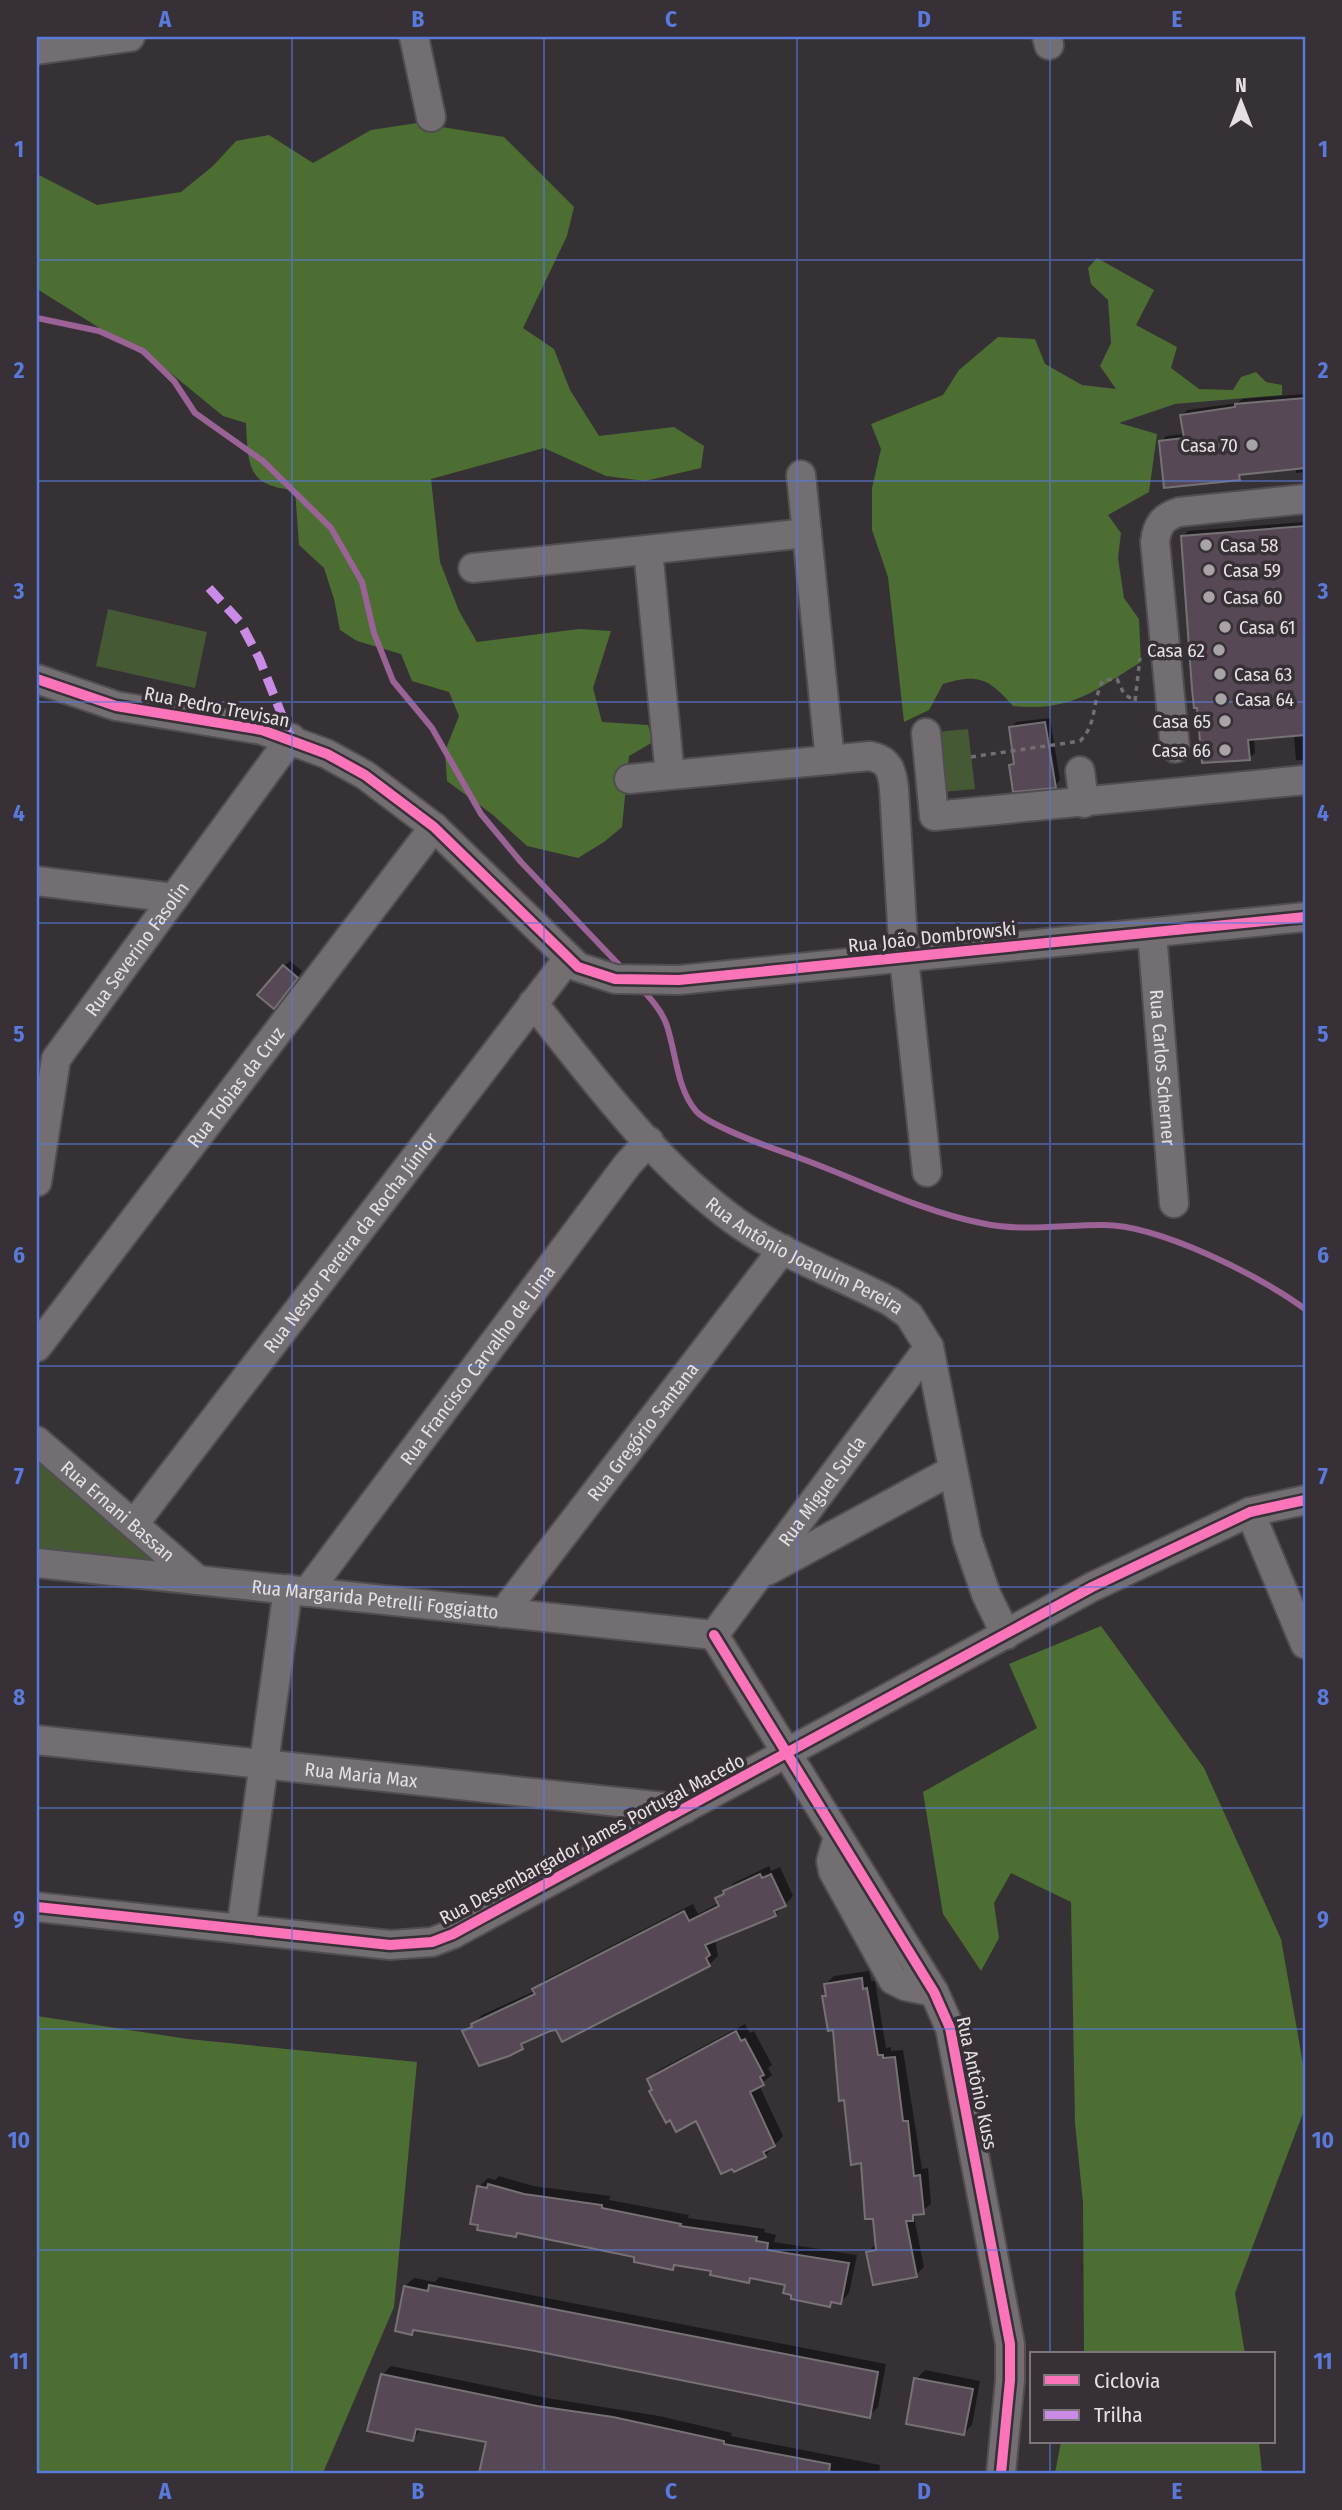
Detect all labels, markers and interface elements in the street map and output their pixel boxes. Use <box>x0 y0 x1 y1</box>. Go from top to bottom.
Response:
text: A <box>158 5 172 33</box>
text: B <box>412 5 425 33</box>
text: C <box>665 5 677 33</box>
text: D <box>917 5 931 33</box>
text: E <box>1172 5 1183 33</box>
north arrow <box>1206 66 1276 136</box>
text: N <box>1235 74 1247 97</box>
text: 1 <box>14 135 24 163</box>
text: 1 <box>1318 135 1328 163</box>
text: 2 <box>13 356 25 384</box>
text: 2 <box>1317 356 1329 384</box>
place label: Casa 70 <box>1180 434 1238 457</box>
marker: Casa 70 <box>1244 437 1260 453</box>
place label: Casa 58 <box>1220 534 1279 557</box>
marker: Casa 58 <box>1198 537 1214 553</box>
place label: Casa 59 <box>1223 559 1281 582</box>
marker: Casa 59 <box>1201 562 1217 578</box>
text: 3 <box>13 577 25 605</box>
text: 3 <box>1317 577 1329 605</box>
place label: Casa 60 <box>1223 586 1283 609</box>
marker: Casa 60 <box>1201 589 1217 605</box>
place label: Casa 61 <box>1239 616 1295 639</box>
marker: Casa 61 <box>1217 619 1233 635</box>
place label: Casa 62 <box>1147 639 1205 662</box>
marker: Casa 62 <box>1211 642 1227 658</box>
place label: Casa 63 <box>1234 663 1292 686</box>
marker: Casa 63 <box>1212 666 1228 682</box>
street label: Rua Pedro Trevisan <box>142 682 292 732</box>
place label: Casa 64 <box>1235 688 1294 711</box>
marker: Casa 64 <box>1213 691 1229 707</box>
place label: Casa 65 <box>1153 710 1211 733</box>
marker: Casa 65 <box>1217 713 1233 729</box>
place label: Casa 66 <box>1152 739 1211 762</box>
marker: Casa 66 <box>1217 742 1233 758</box>
text: 4 <box>13 799 25 827</box>
text: 4 <box>1317 799 1329 827</box>
street label: Rua Severino Fasolin <box>80 877 193 1021</box>
street label: Rua João Dombrowski <box>847 917 1017 957</box>
street label: Rua Carlos Scherner <box>1145 989 1181 1147</box>
text: 5 <box>13 1020 25 1048</box>
text: 5 <box>1317 1020 1329 1048</box>
street label: Rua Tobias da Cruz <box>182 1022 289 1152</box>
street label: Rua Nestor Pereira da Rocha Júnior <box>258 1127 442 1357</box>
street label: Rua Antônio Joaquim Pereira <box>702 1192 908 1319</box>
text: 6 <box>13 1241 25 1269</box>
text: 6 <box>1317 1241 1329 1269</box>
street label: Rua Francisco Carvalho de Lima <box>395 1260 560 1469</box>
street label: Rua Gregório Santana <box>582 1358 703 1505</box>
street label: Rua Miguel Sucla <box>773 1431 870 1550</box>
street label: Rua Ernani Bassan <box>56 1456 180 1566</box>
text: 7 <box>14 1462 24 1490</box>
text: 7 <box>1318 1462 1328 1490</box>
street label: Rua Margarida Petrelli Foggiatto <box>250 1574 500 1624</box>
text: 8 <box>13 1683 25 1711</box>
text: 8 <box>1317 1683 1329 1711</box>
street label: Rua Desembargador James Portugal Macedo <box>436 1749 748 1929</box>
street label: Rua Maria Max <box>304 1757 419 1792</box>
text: 9 <box>13 1905 25 1933</box>
text: 9 <box>1317 1905 1329 1933</box>
street label: Rua Antônio Kuss <box>952 2015 1002 2151</box>
text: 10 <box>8 2126 30 2154</box>
text: 10 <box>1312 2126 1334 2154</box>
text: 11 <box>9 2347 29 2375</box>
text: 11 <box>1313 2347 1333 2375</box>
legend <box>1030 2352 1276 2444</box>
text: Ciclovia <box>1094 2368 1160 2394</box>
text: Trilha <box>1094 2402 1143 2428</box>
text: A <box>158 2477 172 2505</box>
text: B <box>412 2477 425 2505</box>
text: C <box>665 2477 677 2505</box>
text: D <box>917 2477 931 2505</box>
text: E <box>1172 2477 1183 2505</box>

